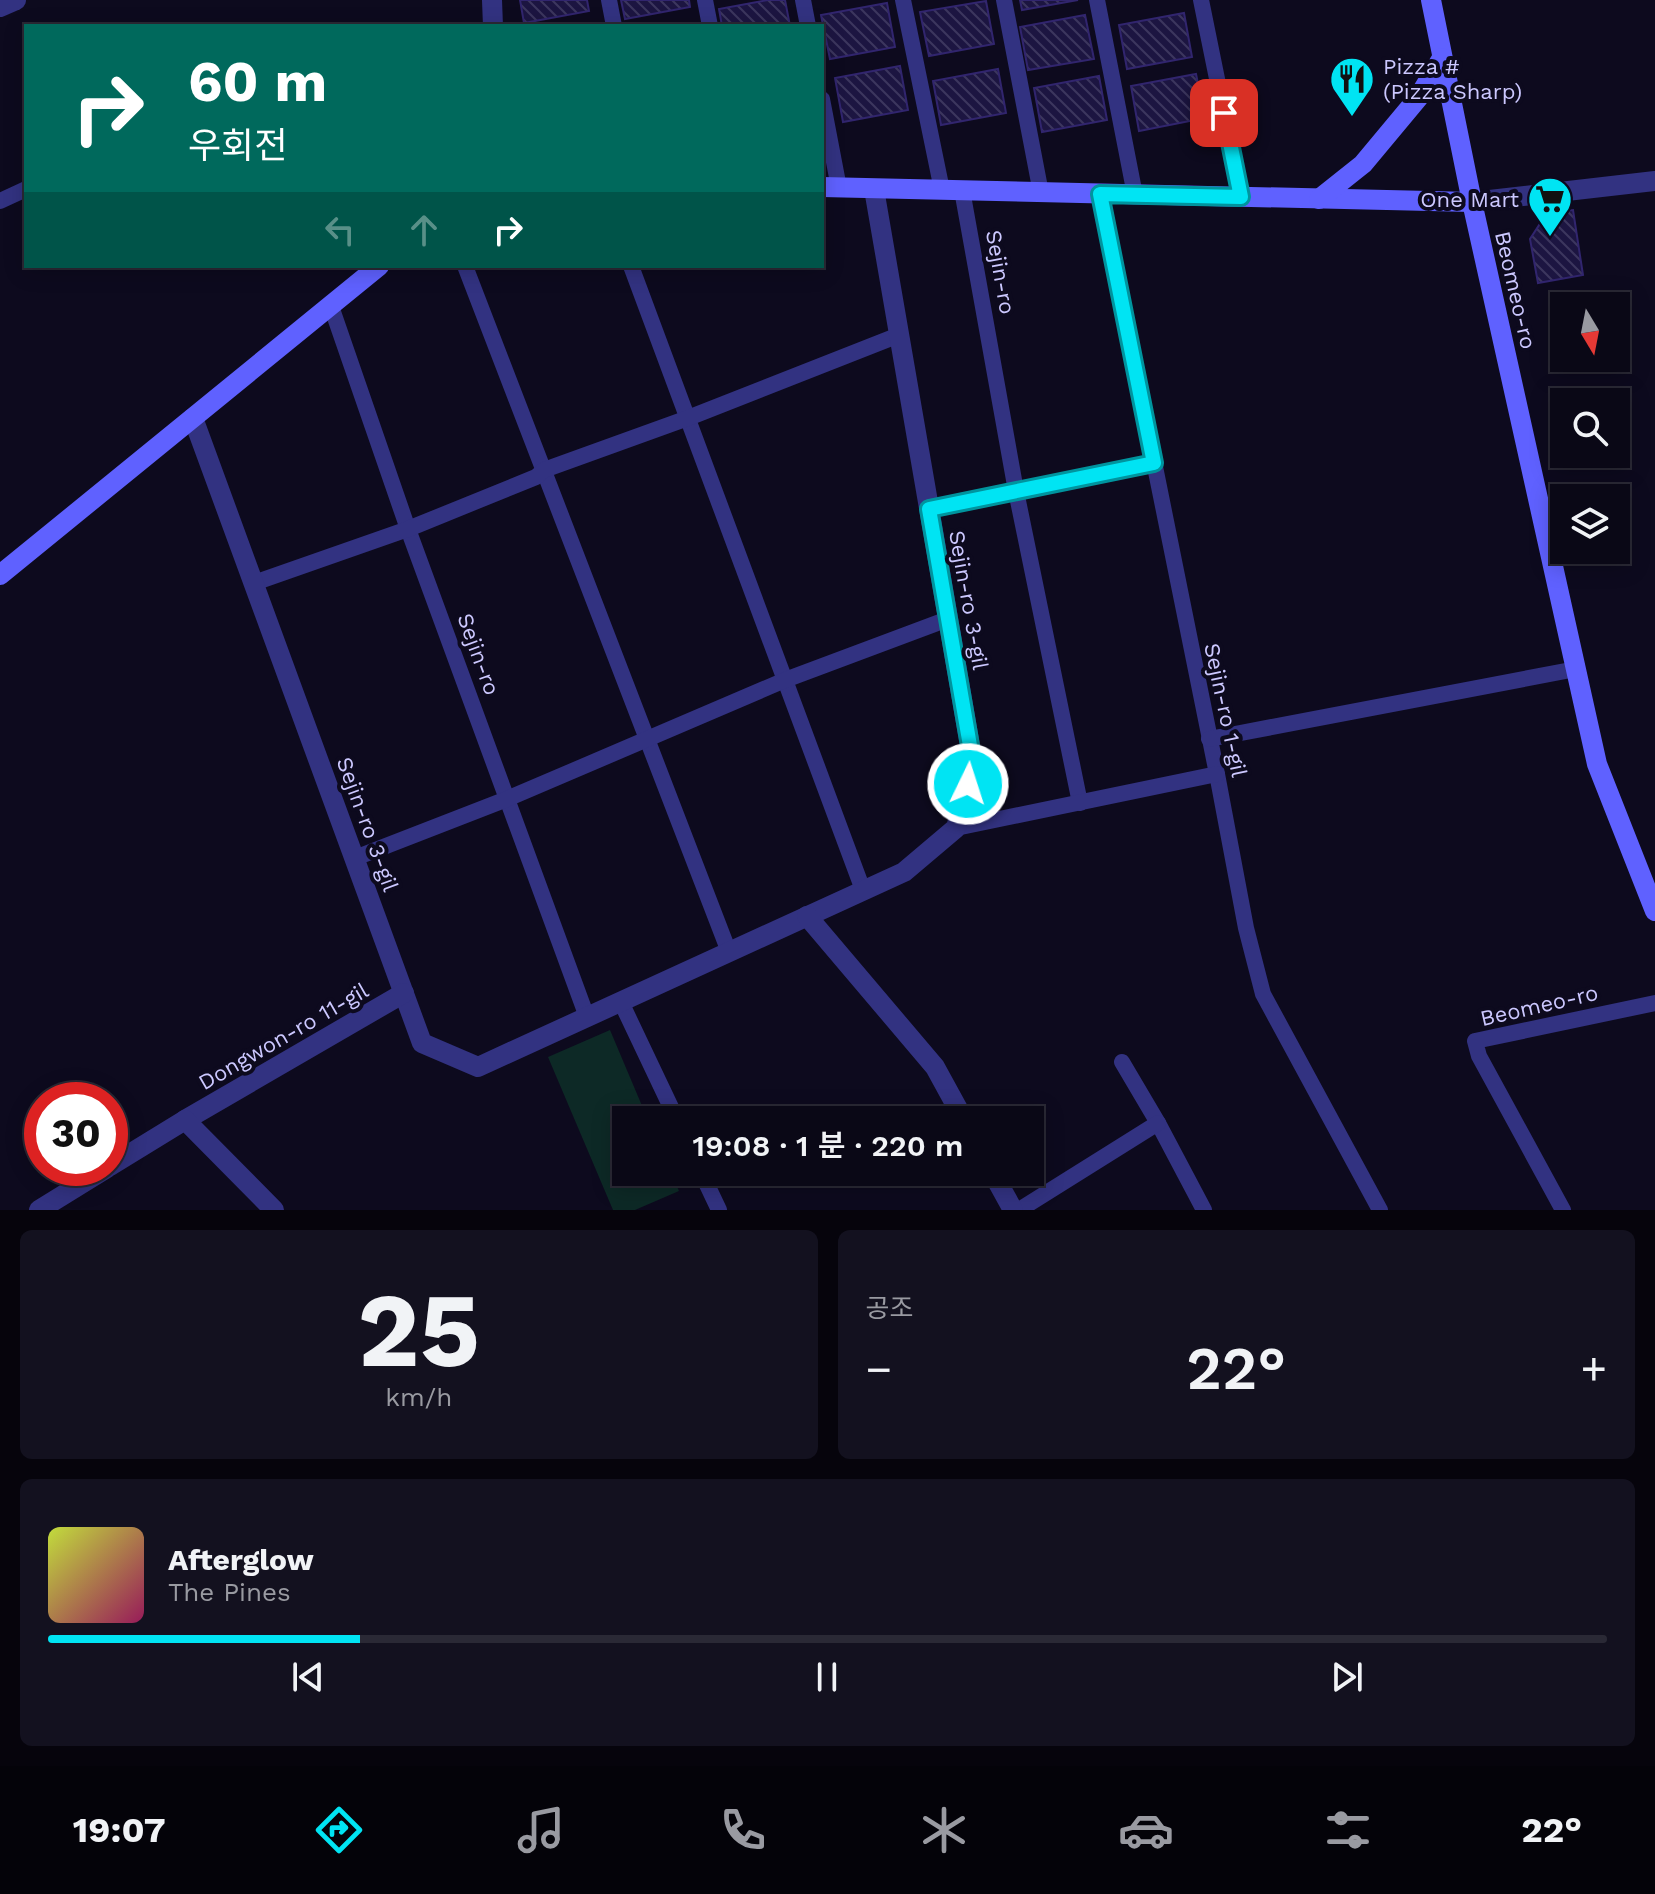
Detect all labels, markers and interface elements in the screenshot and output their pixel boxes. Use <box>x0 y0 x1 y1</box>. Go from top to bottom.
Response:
text: 60 m <box>188 49 327 115</box>
place label: Pizza # (Pizza Sharp) <box>1383 54 1522 104</box>
restaurant icon: Pizza # (Pizza Sharp) <box>1328 55 1376 118</box>
icon: right <box>56 56 160 160</box>
pin <box>1190 79 1258 147</box>
icon: arrive <box>1202 91 1246 135</box>
text: 우회전 <box>188 125 287 167</box>
supermarket icon: One Mart <box>1526 175 1574 238</box>
place label: One Mart <box>1420 187 1519 212</box>
icon: left <box>318 208 362 252</box>
icon: ahead <box>402 208 446 252</box>
icon: right <box>486 208 530 252</box>
street label: Sejin-ro <box>981 228 1020 316</box>
street label: Beomeo-ro <box>1490 229 1541 351</box>
north arrow <box>1550 292 1630 372</box>
map controls <box>1550 292 1630 564</box>
button: search <box>1550 388 1630 468</box>
button: layers <box>1550 484 1630 564</box>
street label: Sejin-ro 3-gil <box>944 528 993 672</box>
street label: Sejin-ro <box>452 610 505 698</box>
street label: Sejin-ro 1-gil <box>1199 641 1252 780</box>
position arrow <box>926 742 1010 826</box>
street label: Sejin-ro 3-gil <box>332 754 403 895</box>
street label: Dongwon-ro 11-gil <box>194 978 373 1095</box>
street label: Beomeo-ro <box>1478 980 1600 1031</box>
speed limit sign: 30 <box>24 1082 128 1186</box>
text: 19:08 · 1 분 · 220 m <box>693 1128 963 1163</box>
text: 25 <box>357 1269 480 1391</box>
text: 공조 <box>866 1293 913 1323</box>
text: 22° <box>1186 1333 1286 1404</box>
text: − <box>866 1343 892 1395</box>
text: + <box>1580 1343 1607 1395</box>
text: km/h <box>385 1382 452 1412</box>
text: Afterglow <box>168 1542 314 1577</box>
text: The Pines <box>168 1577 291 1607</box>
icon: previous <box>286 1655 330 1699</box>
icon: pause <box>805 1655 849 1699</box>
icon: next <box>1325 1655 1369 1699</box>
icon: directions <box>311 1802 367 1858</box>
icon: music <box>513 1802 569 1858</box>
icon: phone <box>715 1802 771 1858</box>
icon: climate <box>916 1802 972 1858</box>
icon: car <box>1118 1802 1174 1858</box>
icon: filters <box>1320 1802 1376 1858</box>
text: 19:07 <box>73 1809 166 1851</box>
text: 22° <box>1521 1809 1582 1851</box>

